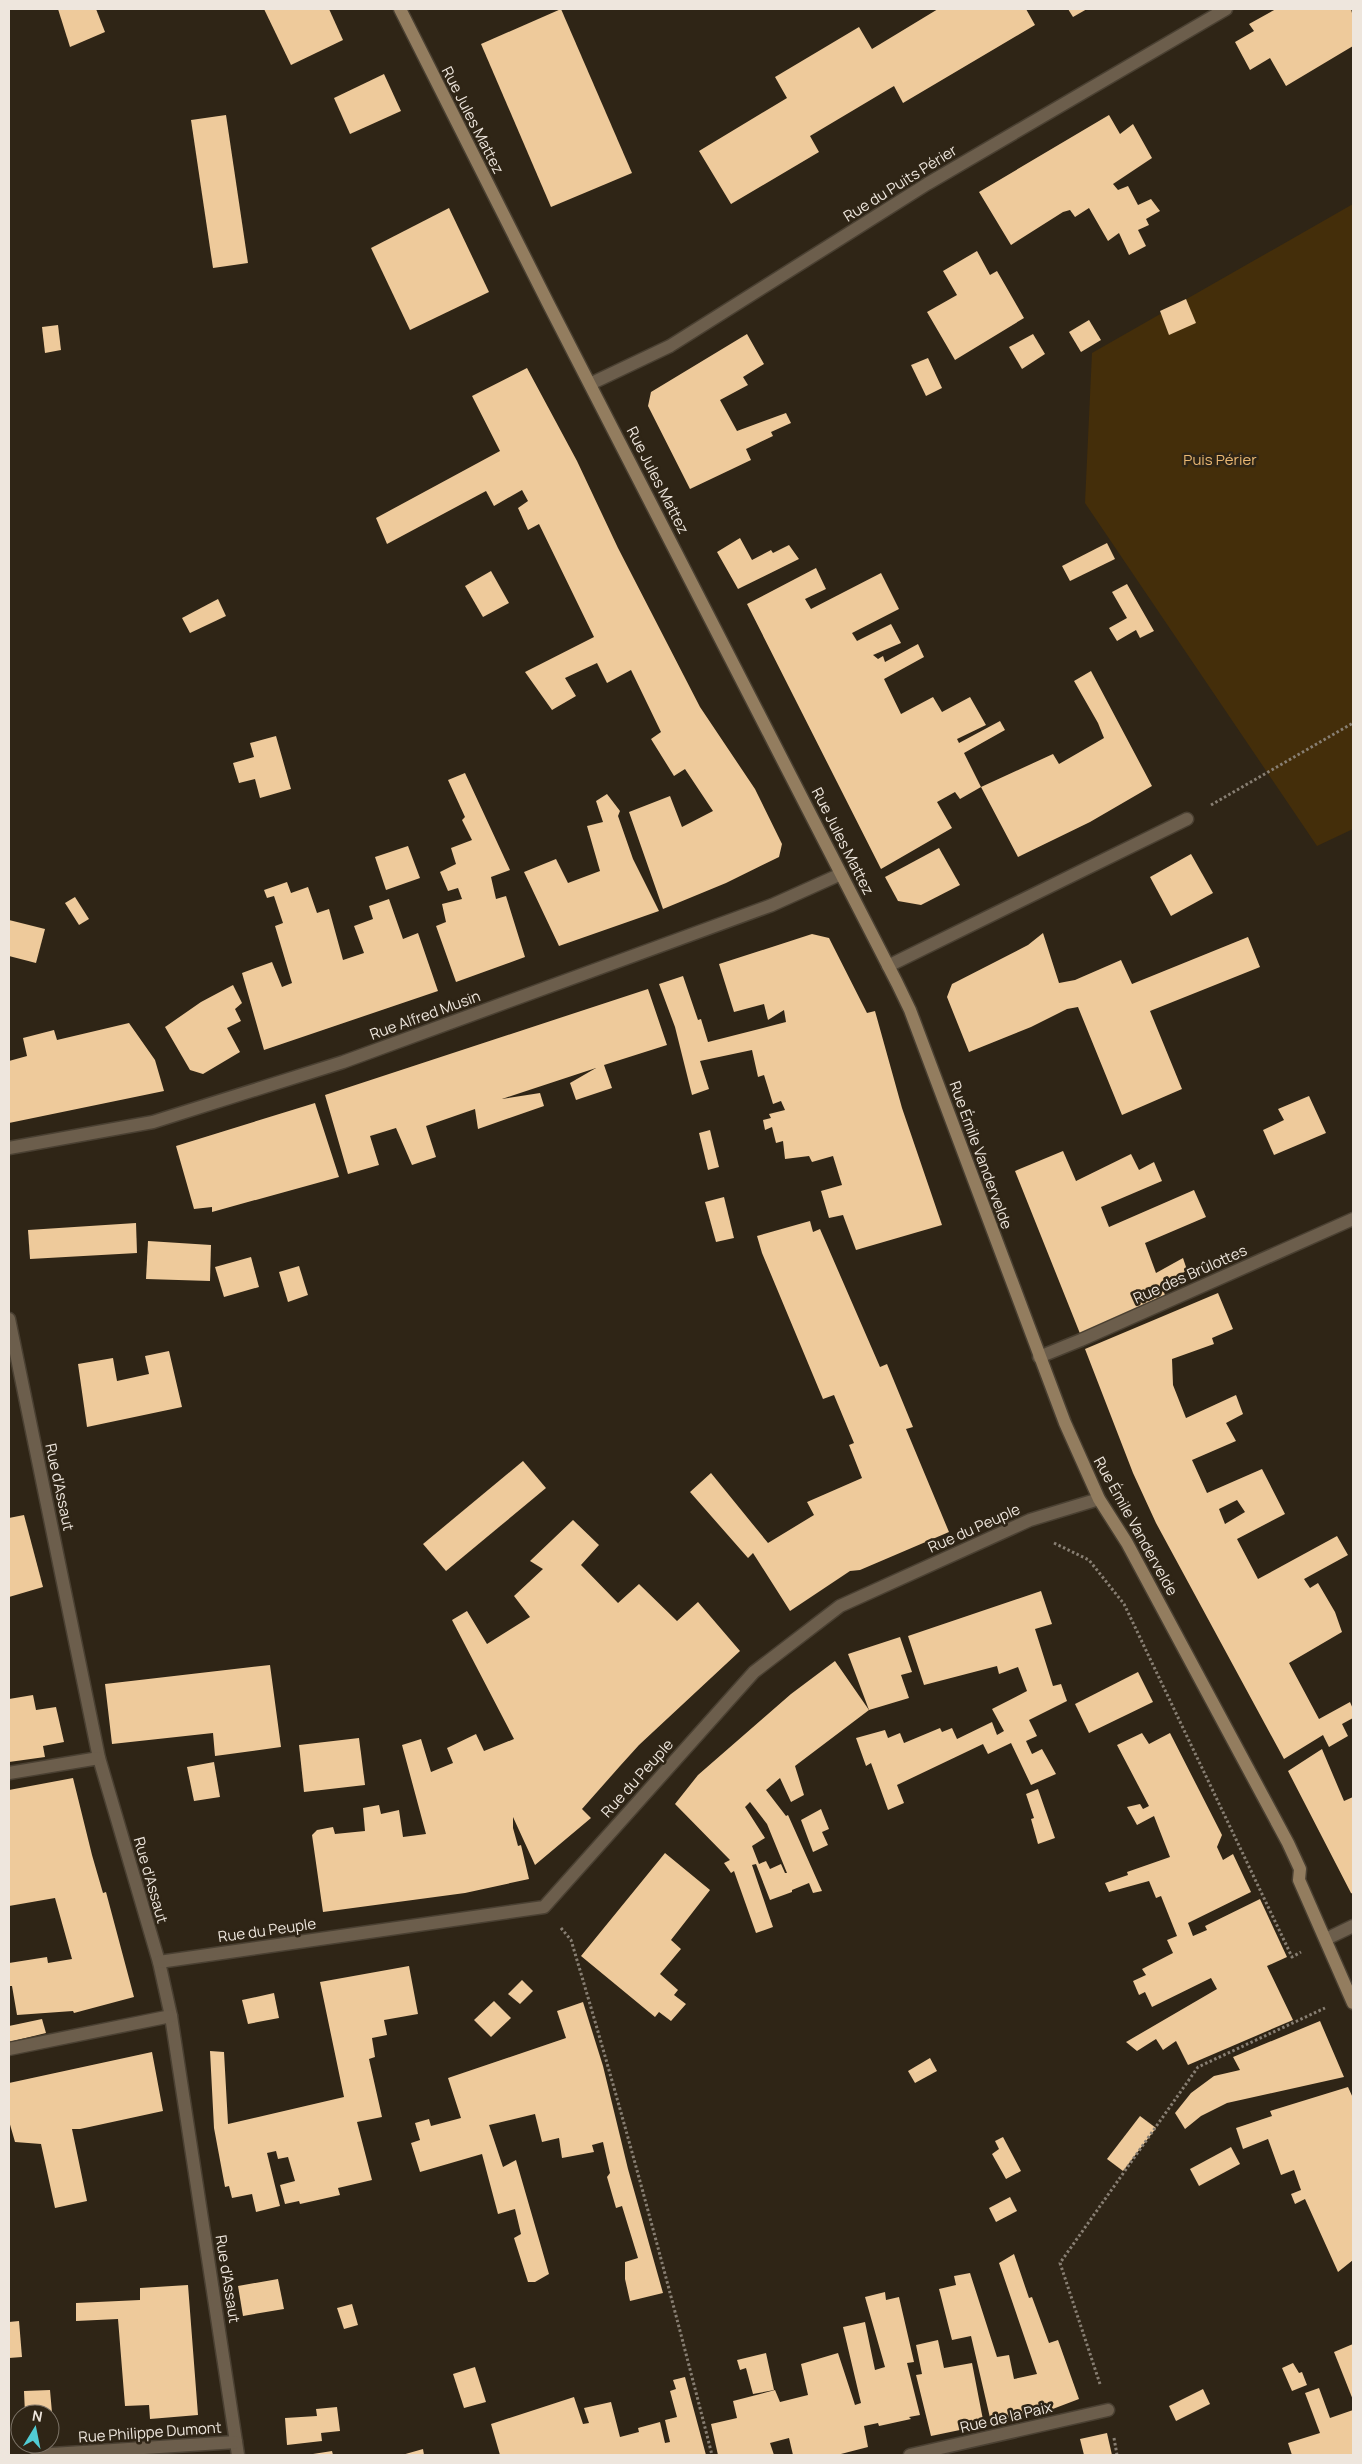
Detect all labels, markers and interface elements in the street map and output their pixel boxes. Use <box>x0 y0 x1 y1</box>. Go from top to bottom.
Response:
street label: Rue Jules Mattez <box>437 63 509 177</box>
street label: Rue du Puits Périer <box>839 139 961 226</box>
street label: Rue Jules Mattez <box>622 423 694 537</box>
park label: Puis Périer <box>1183 449 1257 470</box>
street label: Rue Jules Mattez <box>807 784 879 898</box>
street label: Rue Alfred Musin <box>367 985 483 1045</box>
street label: Rue Émile Vandervelde <box>944 1078 1018 1232</box>
street label: Rue des Brûlottes <box>1130 1239 1250 1308</box>
street label: Rue d'Assaut <box>40 1441 80 1533</box>
street label: Rue Émile Vandervelde <box>1089 1453 1183 1600</box>
street label: Rue du Peuple <box>925 1498 1024 1558</box>
street label: Rue du Peuple <box>596 1734 678 1822</box>
street label: Rue d'Assaut <box>129 1834 173 1926</box>
street label: Rue du Peuple <box>217 1913 318 1947</box>
street label: Rue d'Assaut <box>211 2233 245 2325</box>
street label: Rue de la Paix <box>958 2396 1054 2438</box>
north arrow <box>10 2404 60 2454</box>
text: N <box>31 2405 44 2426</box>
street label: Rue Philippe Dumont <box>78 2417 222 2447</box>

